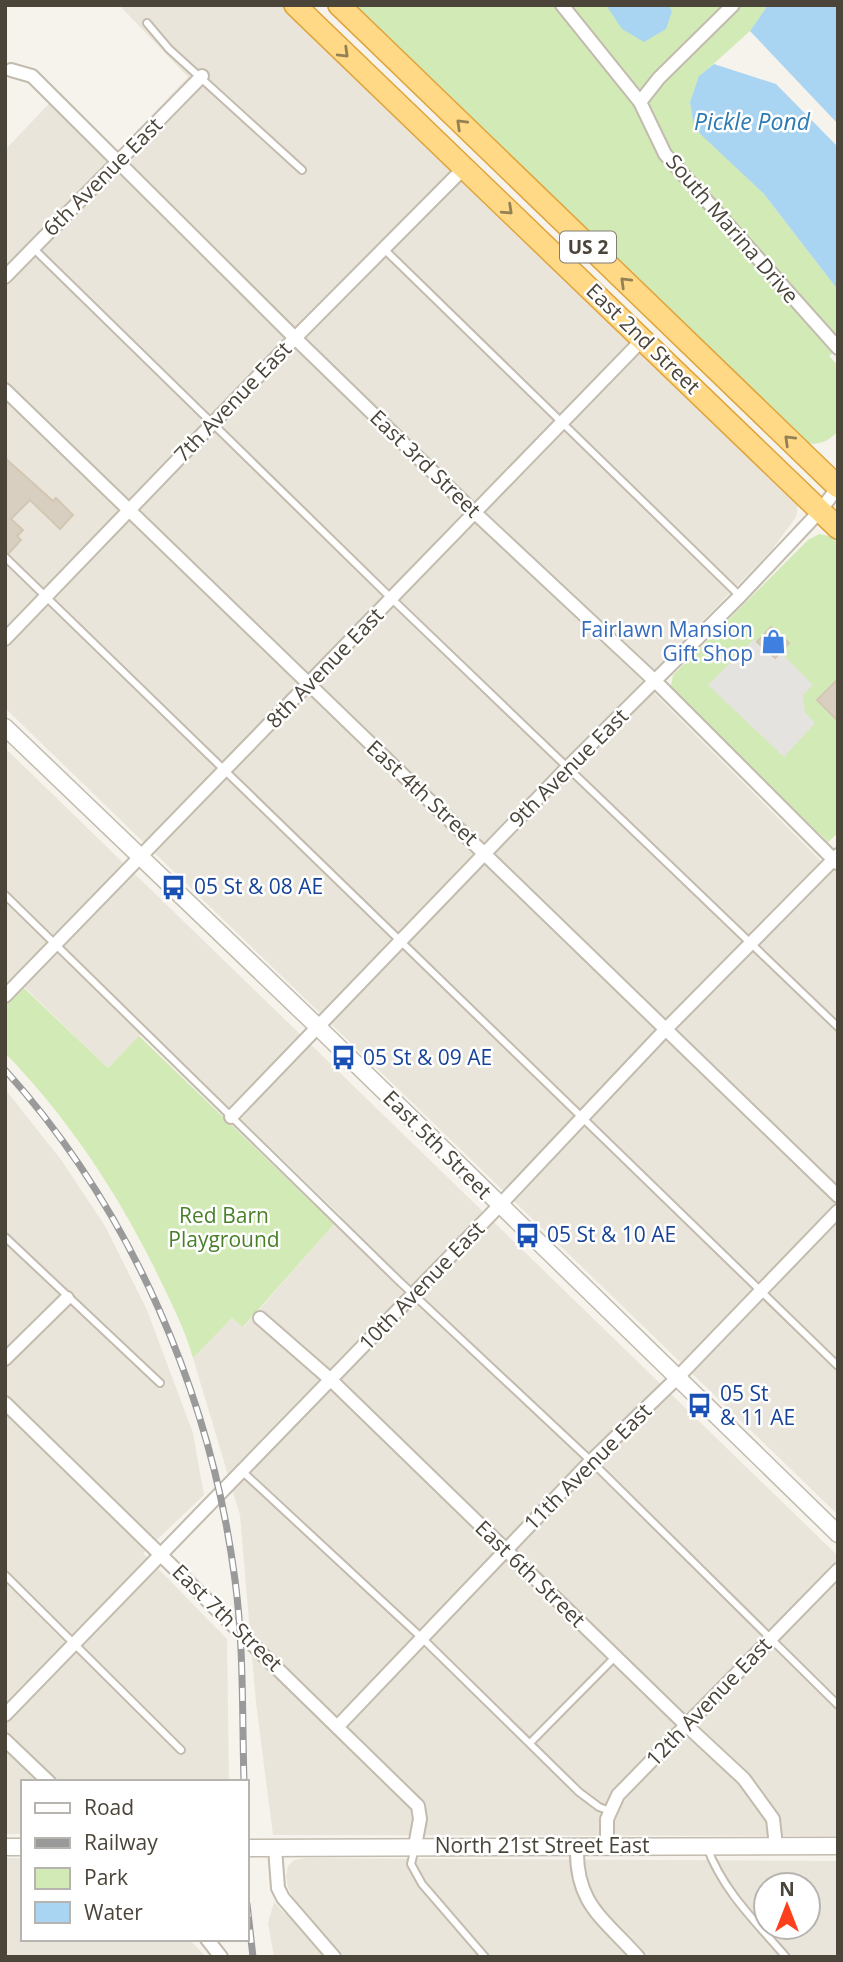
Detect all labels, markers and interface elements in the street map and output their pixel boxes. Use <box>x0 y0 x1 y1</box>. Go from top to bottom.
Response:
one-way arrow <box>336 44 349 57</box>
water label: Pickle Pond <box>694 105 811 137</box>
street label: 6th Avenue East <box>37 111 168 242</box>
one-way arrow <box>456 120 469 133</box>
street label: South Marina Drive <box>660 148 805 309</box>
one-way arrow <box>500 202 513 215</box>
road number: US 2 <box>560 232 616 262</box>
street label: East 2nd Street <box>581 277 707 400</box>
one-way arrow <box>620 277 633 290</box>
street label: 7th Avenue East <box>168 335 297 468</box>
street label: East 3rd Street <box>364 403 487 523</box>
one-way arrow <box>784 435 797 448</box>
street label: 8th Avenue East <box>260 601 389 734</box>
place label: Fairlawn Mansion Gift Shop <box>581 615 753 667</box>
shop icon: Fairlawn Mansion Gift Shop <box>759 628 787 656</box>
street label: 9th Avenue East <box>503 702 634 833</box>
street label: East 4th Street <box>361 733 484 851</box>
place label: 05 St & 08 AE <box>194 872 323 900</box>
bus stop icon: 05 St & 08 AE <box>160 873 188 901</box>
place label: 05 St & 09 AE <box>363 1043 492 1071</box>
bus stop icon: 05 St & 09 AE <box>329 1044 357 1072</box>
street label: East 5th Street <box>377 1084 498 1205</box>
park label: Red Barn Playground <box>168 1201 280 1253</box>
street label: 10th Avenue East <box>352 1215 490 1356</box>
place label: 05 St & 10 AE <box>547 1220 676 1248</box>
bus stop icon: 05 St & 10 AE <box>513 1221 541 1249</box>
place label: 05 St & 11 AE <box>720 1379 795 1431</box>
bus stop icon: 05 St & 11 AE <box>686 1392 714 1420</box>
street label: 11th Avenue East <box>518 1397 657 1536</box>
street label: East 6th Street <box>470 1514 592 1633</box>
street label: East 7th Street <box>167 1558 289 1677</box>
street label: 12th Avenue East <box>639 1631 777 1772</box>
legend <box>21 1780 248 1941</box>
text: Road <box>84 1793 134 1821</box>
text: Railway <box>84 1828 158 1856</box>
street label: North 21st Street East <box>435 1831 649 1859</box>
text: Park <box>84 1863 128 1891</box>
north arrow <box>752 1871 822 1941</box>
text: N <box>779 1876 795 1902</box>
text: Water <box>84 1898 143 1926</box>

